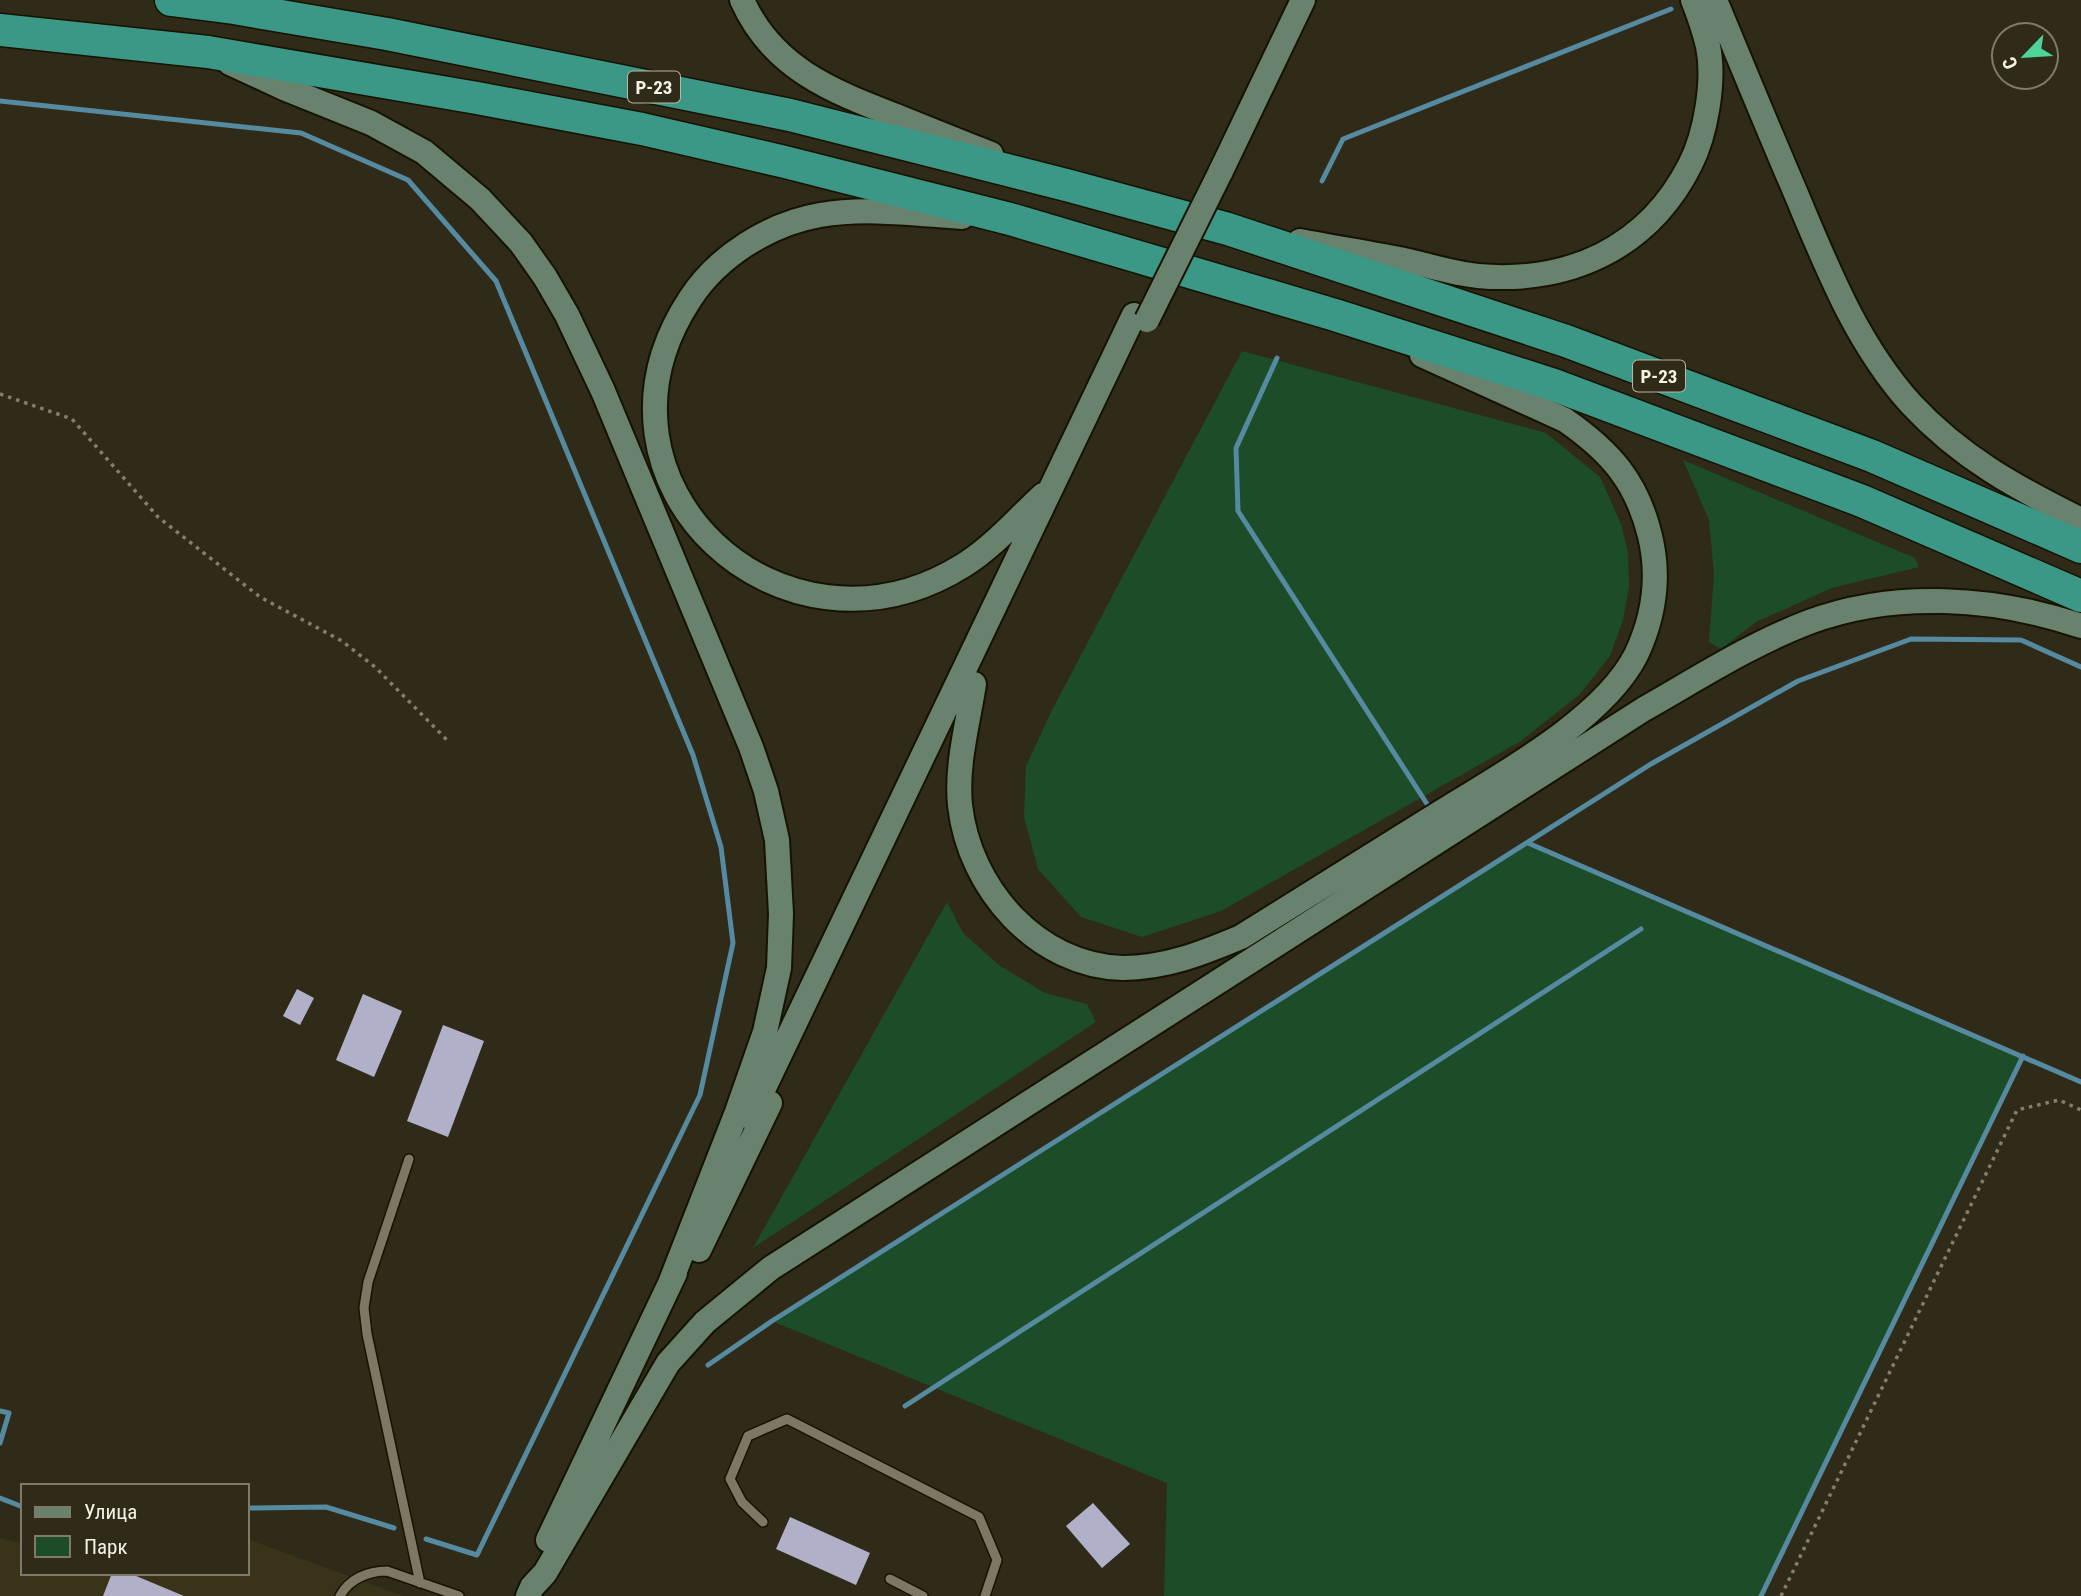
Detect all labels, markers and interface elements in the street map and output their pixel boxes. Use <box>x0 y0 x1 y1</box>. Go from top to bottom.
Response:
north arrow <box>1990 21 2060 91</box>
text: С <box>1997 53 2023 73</box>
road number: Р-23 <box>628 72 680 102</box>
road number: Р-23 <box>1633 360 1685 392</box>
legend <box>21 1484 248 1575</box>
text: Улица <box>84 1500 137 1524</box>
text: Парк <box>84 1535 128 1559</box>

